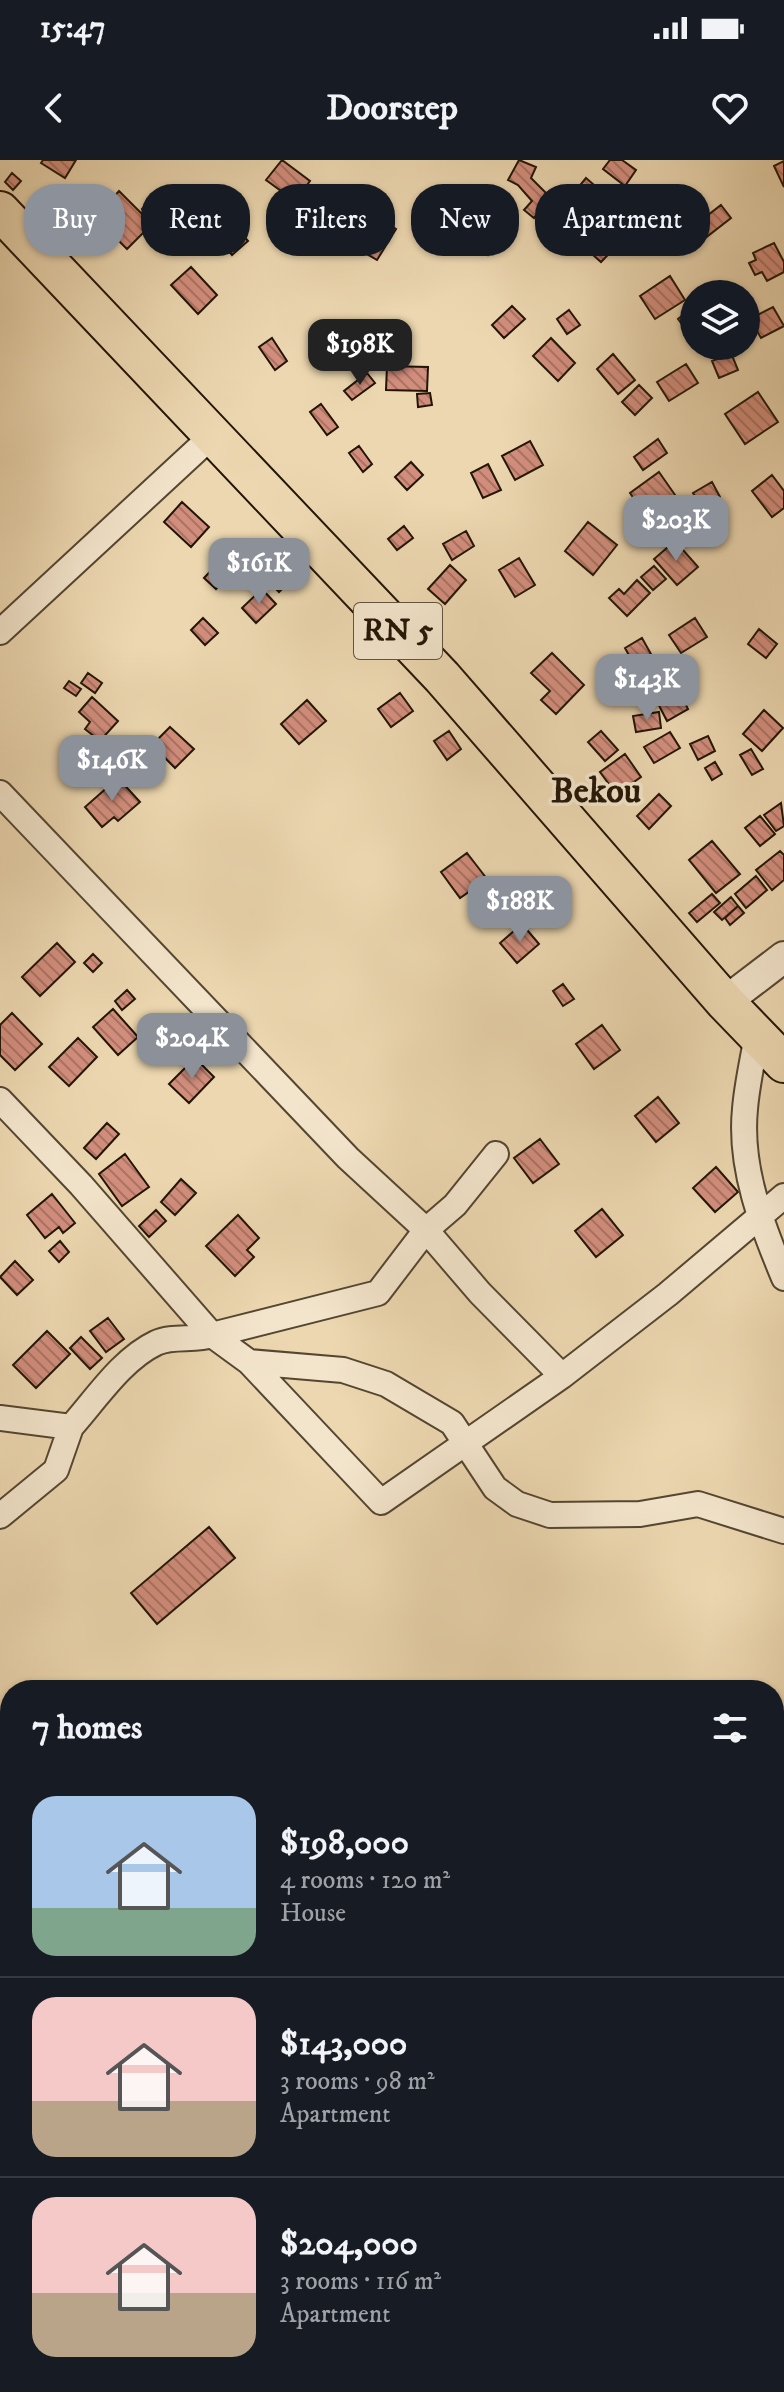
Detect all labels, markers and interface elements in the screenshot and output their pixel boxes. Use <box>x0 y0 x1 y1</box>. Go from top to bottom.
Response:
text: 15:47 <box>40 10 106 47</box>
icon: back <box>32 86 76 130</box>
text: Doorstep <box>326 86 458 131</box>
icon: heart <box>708 86 752 130</box>
chip: Buy <box>24 184 125 256</box>
chip: Rent <box>141 184 250 256</box>
chip: Filters <box>266 184 395 256</box>
chip: New <box>411 184 519 256</box>
chip: Apartment <box>535 184 710 256</box>
map controls <box>680 280 760 360</box>
button: layers <box>680 280 760 360</box>
pin: $198K <box>304 319 416 387</box>
text: $198K <box>326 328 394 361</box>
pin: $203K <box>620 495 732 563</box>
text: $203K <box>642 504 710 537</box>
pin: $161K <box>203 538 315 606</box>
text: $161K <box>227 547 291 580</box>
road number: RN 5 <box>354 603 442 659</box>
pin: $143K <box>591 654 703 722</box>
text: $143K <box>614 663 680 696</box>
pin: $146K <box>56 735 168 803</box>
text: $146K <box>77 744 147 777</box>
district label: Bekou <box>551 769 641 814</box>
pin: $188K <box>464 876 576 944</box>
text: $188K <box>486 885 554 918</box>
pin: $204K <box>136 1013 248 1081</box>
text: $204K <box>155 1022 229 1055</box>
icon: filters <box>708 1706 752 1750</box>
text: 7 homes <box>32 1707 142 1749</box>
text: $198,000 <box>280 1822 409 1864</box>
icon: home <box>96 1828 192 1924</box>
text: 4 rooms · 120 m² <box>280 1864 450 1897</box>
text: House <box>280 1897 346 1930</box>
text: $143,000 <box>280 2023 407 2065</box>
icon: home <box>96 2029 192 2125</box>
text: 3 rooms · 98 m² <box>280 2065 435 2098</box>
text: Apartment <box>280 2098 391 2131</box>
text: $204,000 <box>280 2223 418 2265</box>
icon: home <box>96 2229 192 2325</box>
text: 3 rooms · 116 m² <box>280 2265 441 2298</box>
text: Apartment <box>280 2298 391 2331</box>

